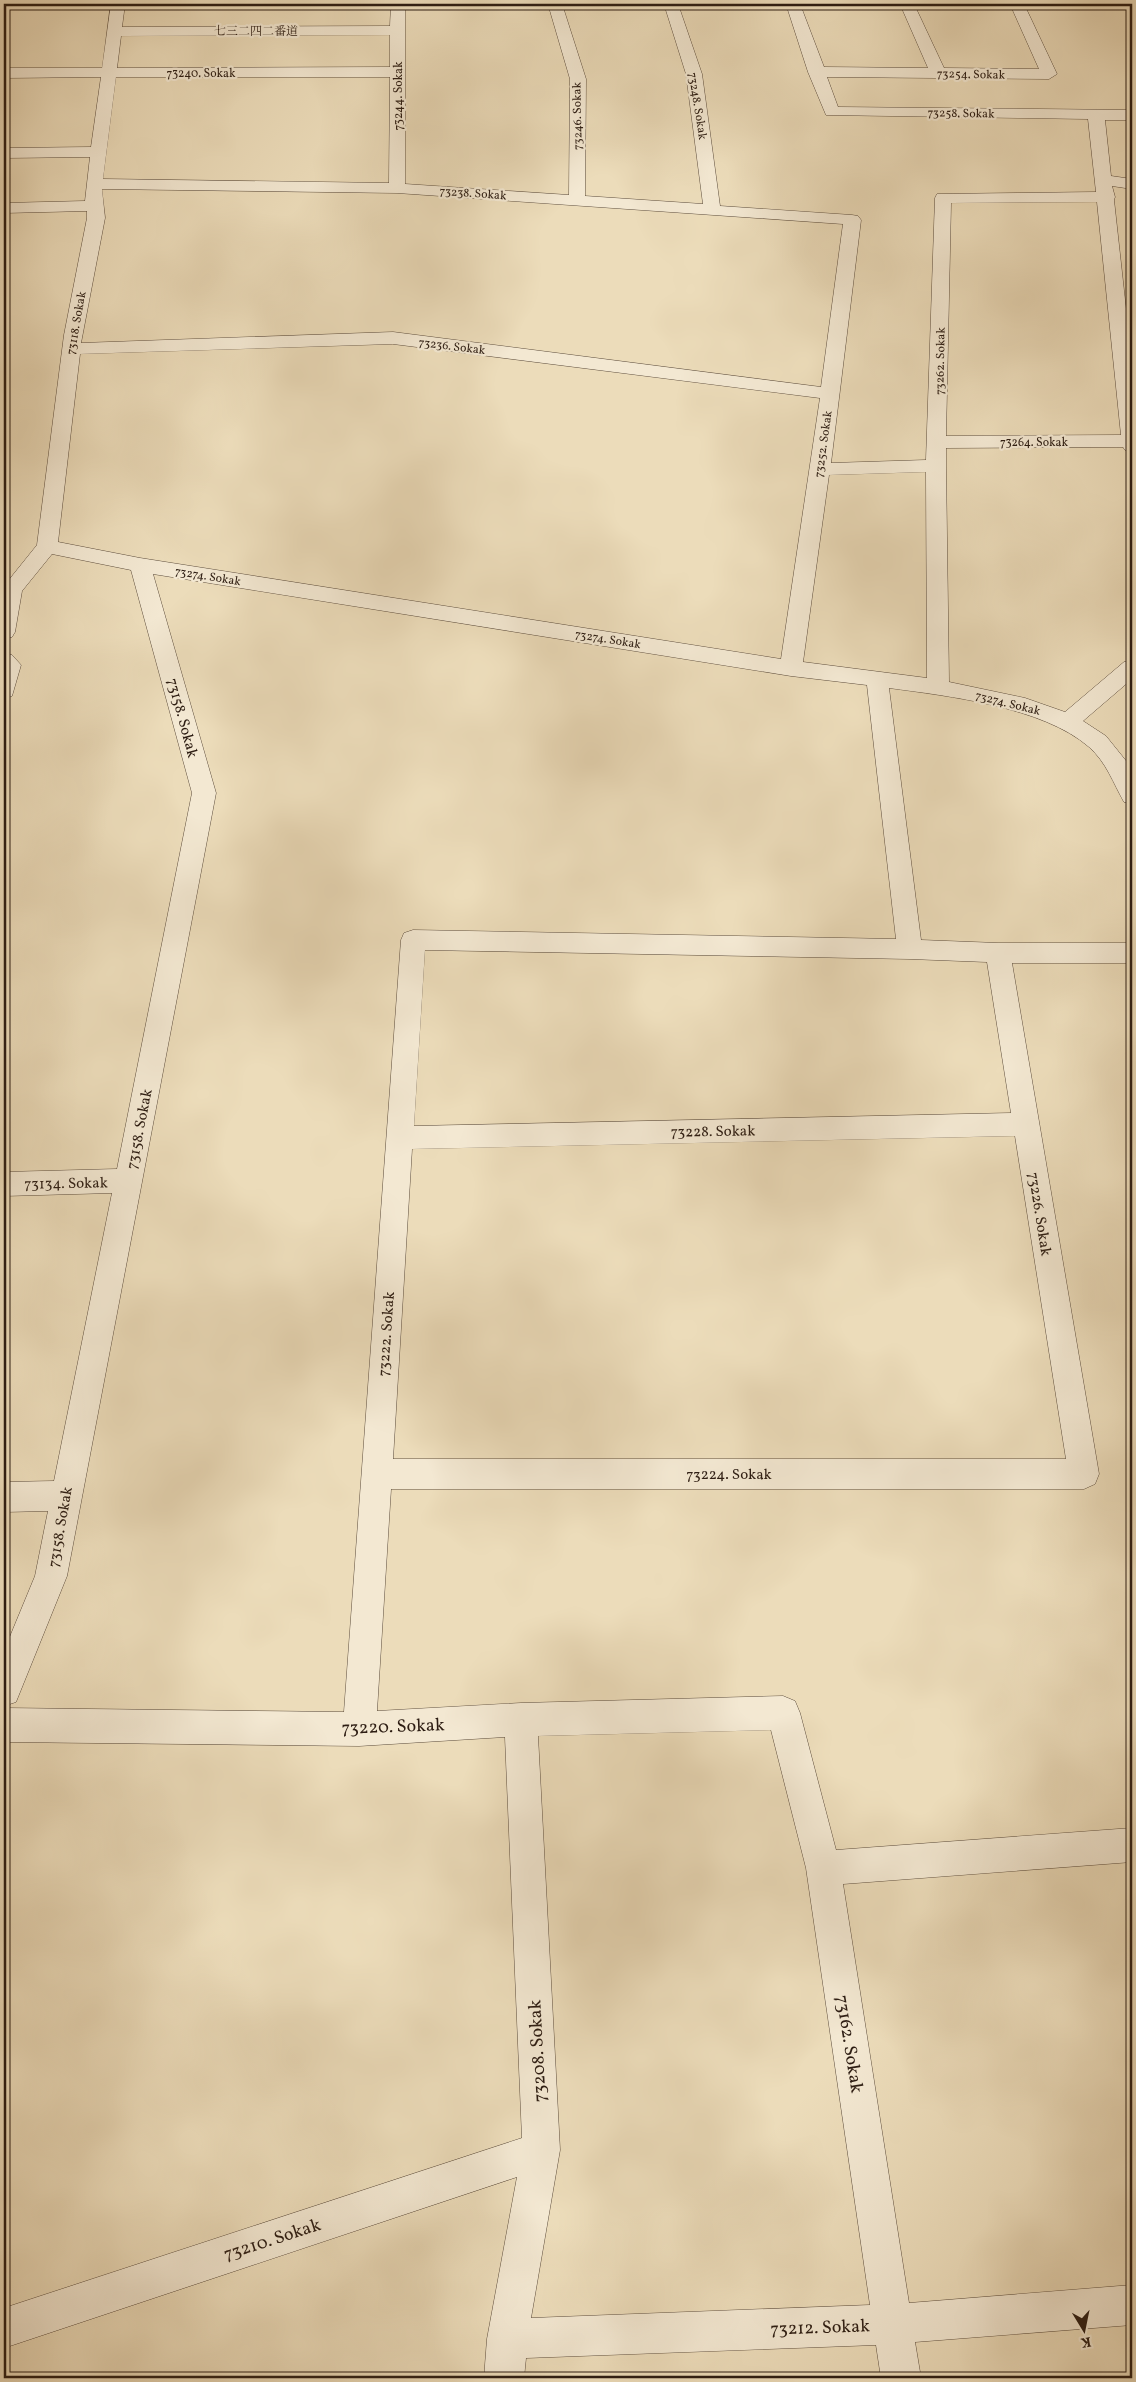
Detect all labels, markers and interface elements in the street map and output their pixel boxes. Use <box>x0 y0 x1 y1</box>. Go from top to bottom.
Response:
street label: 七三二四二番道 <box>214 24 298 40</box>
street label: 73244. Sokak <box>391 61 407 131</box>
street label: 73240. Sokak <box>166 66 236 82</box>
street label: 73254. Sokak <box>937 66 1006 84</box>
street label: 73248. Sokak <box>684 71 710 141</box>
street label: 73246. Sokak <box>569 81 587 150</box>
street label: 73258. Sokak <box>927 105 995 123</box>
street label: 73238. Sokak <box>439 184 507 204</box>
street label: 73118. Sokak <box>64 290 91 356</box>
street label: 73262. Sokak <box>932 327 950 395</box>
street label: 73236. Sokak <box>418 335 487 359</box>
street label: 73252. Sokak <box>811 409 837 479</box>
street label: 73264. Sokak <box>1000 435 1069 451</box>
street label: 73274. Sokak <box>174 564 242 590</box>
street label: 73274. Sokak <box>574 627 642 653</box>
street label: 73158. Sokak <box>161 676 202 761</box>
street label: 73274. Sokak <box>973 688 1043 720</box>
street label: 73158. Sokak <box>122 1087 159 1171</box>
street label: 73228. Sokak <box>670 1121 756 1144</box>
street label: 73226. Sokak <box>1022 1171 1056 1258</box>
street label: 73134. Sokak <box>24 1173 108 1196</box>
street label: 73222. Sokak <box>374 1291 401 1377</box>
street label: 73224. Sokak <box>686 1465 772 1486</box>
street label: 73158. Sokak <box>44 1485 79 1569</box>
street label: 73220. Sokak <box>341 1713 445 1742</box>
street label: 73162. Sokak <box>828 1993 869 2095</box>
street label: 73208. Sokak <box>523 1999 554 2103</box>
street label: 73210. Sokak <box>221 2213 324 2268</box>
north arrow <box>1058 2304 1108 2354</box>
street label: 73212. Sokak <box>770 2314 870 2343</box>
text: K <box>1079 2331 1093 2352</box>

